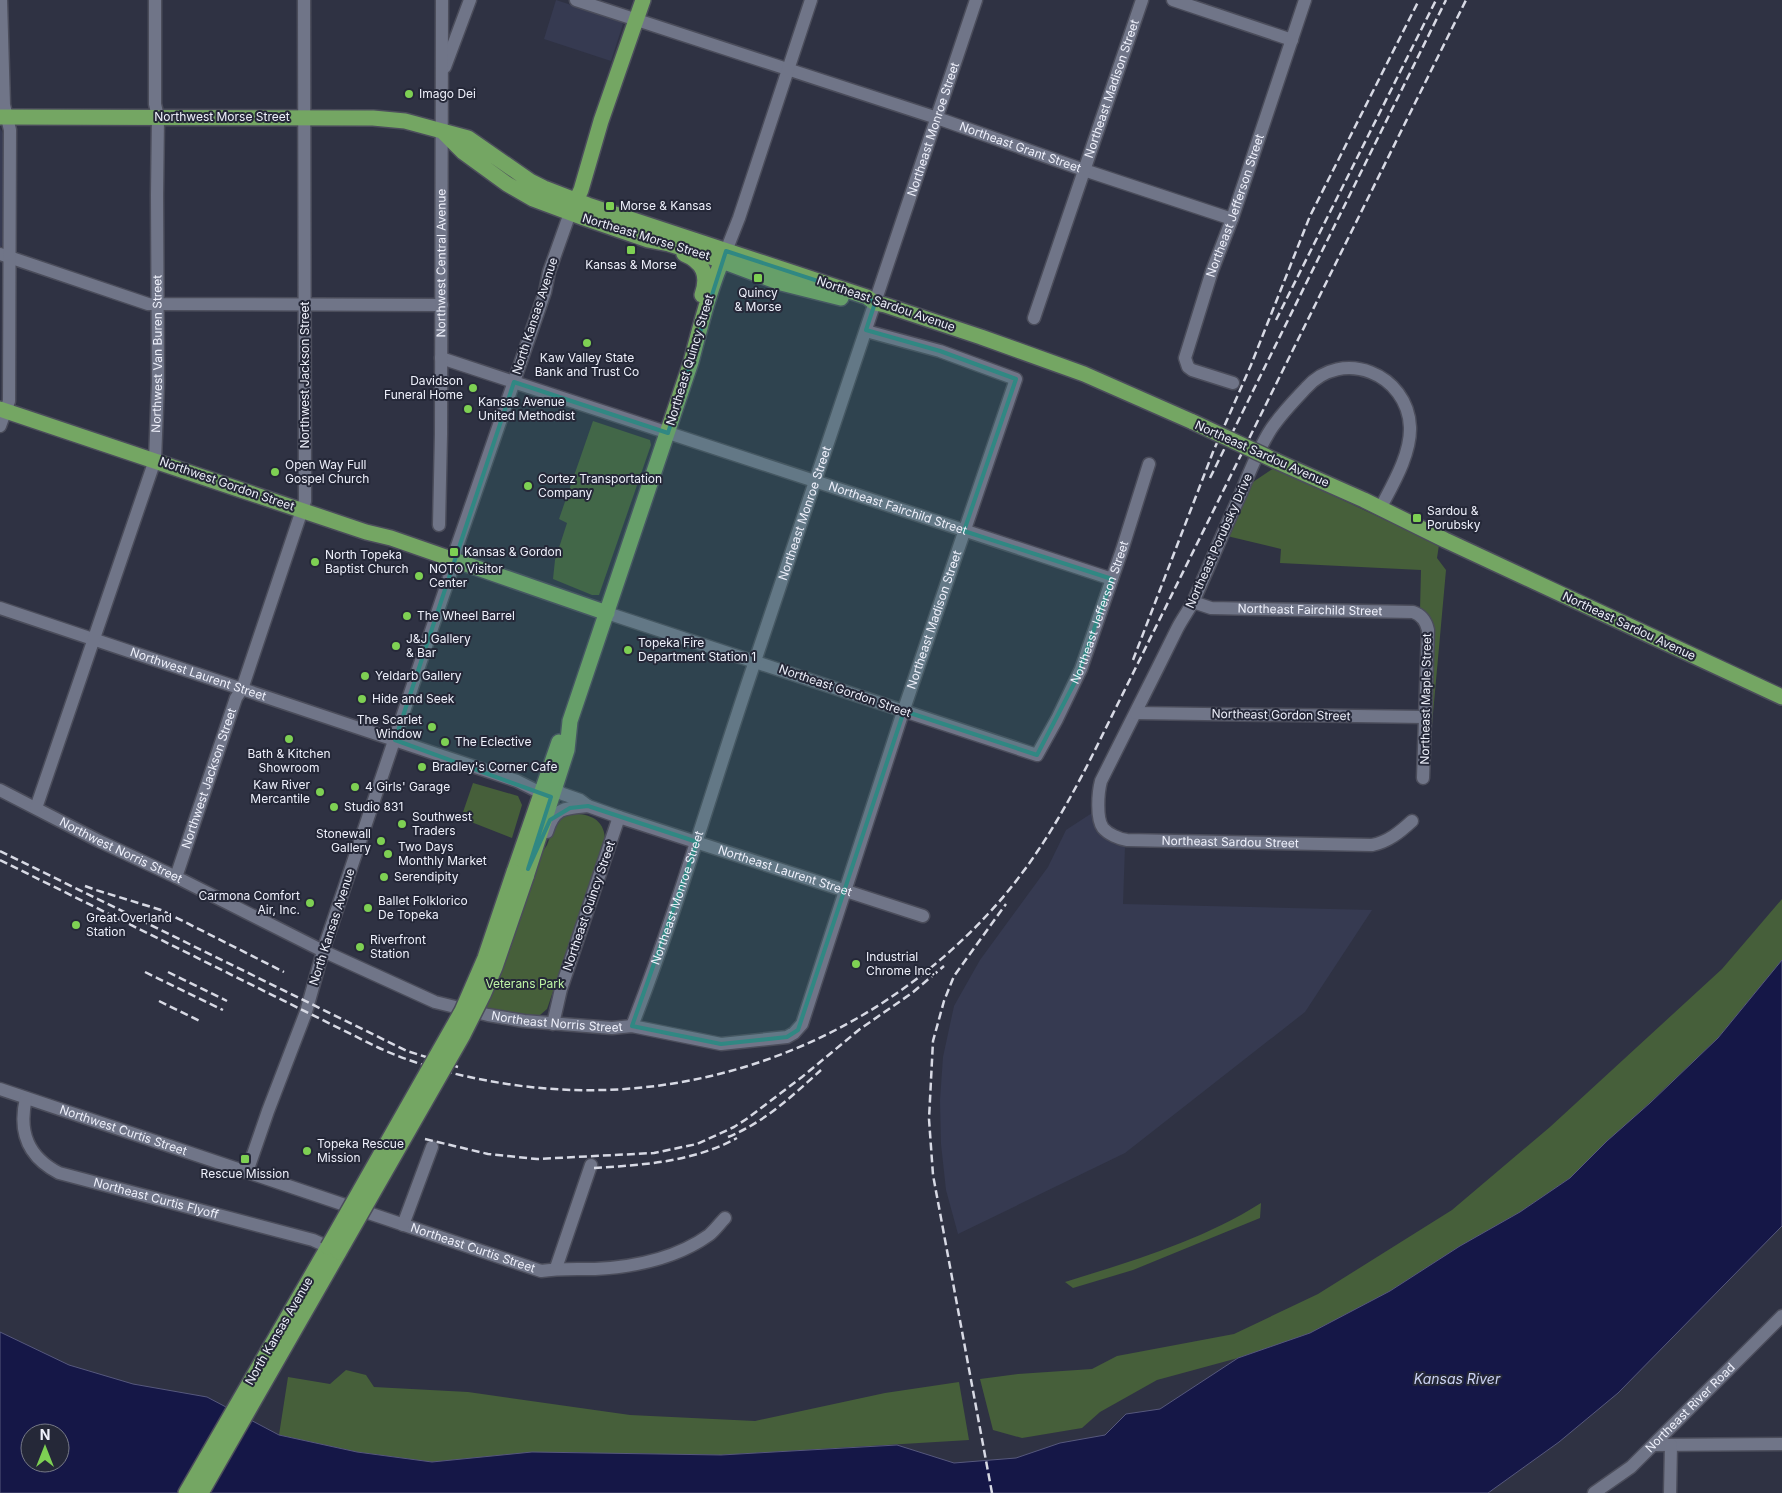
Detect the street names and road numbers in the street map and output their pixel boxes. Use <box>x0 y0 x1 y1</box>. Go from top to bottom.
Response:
street label: Northeast Madison Street <box>1081 17 1142 160</box>
street label: Northeast Monroe Street <box>904 60 962 198</box>
street label: Northwest Morse Street <box>154 109 290 124</box>
street label: Northeast Grant Street <box>957 119 1083 175</box>
street label: Northeast Jefferson Street <box>1203 132 1267 279</box>
street label: Northwest Central Avenue <box>433 189 449 337</box>
street label: Northeast Morse Street <box>581 210 712 263</box>
street label: North Kansas Avenue <box>509 255 561 376</box>
street label: Northeast Sardou Avenue <box>815 273 957 334</box>
street label: Northwest Van Buren Street <box>148 275 165 433</box>
street label: Northeast Quincy Street <box>662 292 717 427</box>
street label: Northwest Jackson Street <box>297 301 312 449</box>
street label: Northeast Sardou Avenue <box>1193 417 1332 490</box>
street label: Northeast Monroe Street <box>775 444 834 582</box>
street label: Northwest Gordon Street <box>158 453 297 514</box>
street label: Northeast Porubsky Drive <box>1182 471 1255 611</box>
street label: Northeast Fairchild Street <box>827 478 969 538</box>
street label: Northeast Jefferson Street <box>1067 539 1131 686</box>
street label: Northeast Madison Street <box>903 548 964 691</box>
street label: Northeast Sardou Avenue <box>1560 588 1698 663</box>
street label: Northeast Fairchild Street <box>1238 601 1383 618</box>
street label: Northeast Maple Street <box>1417 633 1434 765</box>
street label: Northwest Laurent Street <box>128 644 268 704</box>
street label: Northeast Gordon Street <box>777 661 913 720</box>
street label: Northwest Jackson Street <box>178 706 239 850</box>
street label: Northeast Gordon Street <box>1211 706 1351 723</box>
street label: Northwest Norris Street <box>57 814 185 886</box>
street label: Northeast Monroe Street <box>647 829 706 967</box>
street label: Northeast Sardou Street <box>1161 833 1299 851</box>
street label: Northeast Quincy Street <box>559 839 618 973</box>
street label: Northeast Laurent Street <box>716 842 854 899</box>
street label: North Kansas Avenue <box>306 866 358 987</box>
street label: Northeast Norris Street <box>490 1008 623 1035</box>
street label: Northwest Curtis Street <box>58 1102 189 1158</box>
street label: Northeast Curtis Flyoff <box>92 1174 221 1222</box>
street label: Northeast Curtis Street <box>409 1220 537 1276</box>
street label: North Kansas Avenue <box>242 1274 316 1387</box>
street label: Northeast River Road <box>1642 1359 1738 1455</box>

